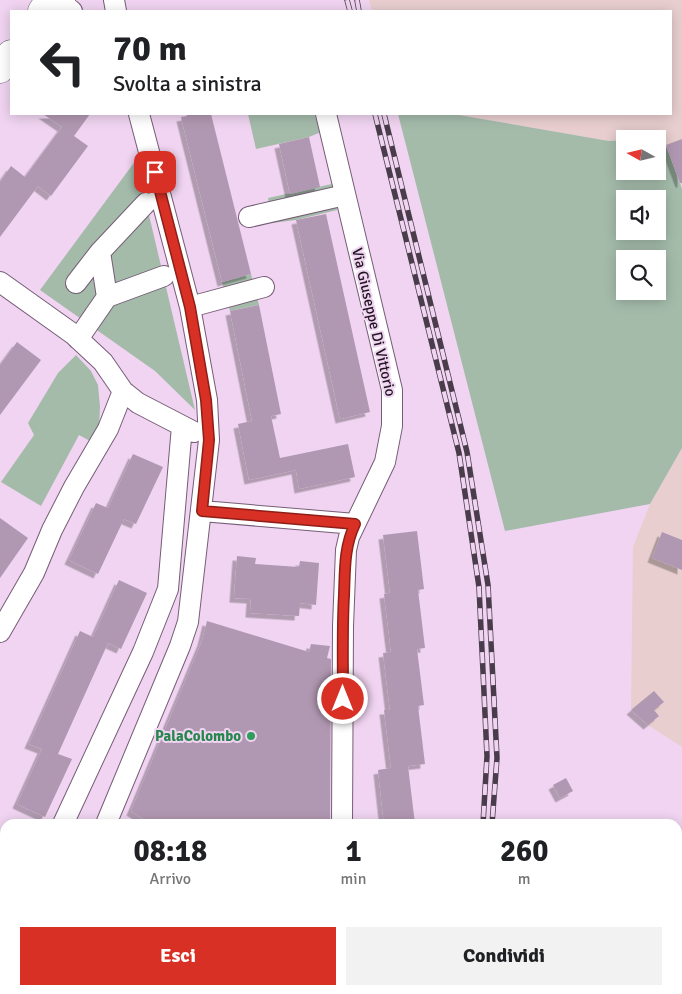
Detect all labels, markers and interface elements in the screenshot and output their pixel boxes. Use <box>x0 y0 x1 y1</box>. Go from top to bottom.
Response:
text: 70 m <box>113 27 187 70</box>
icon: left <box>30 30 95 95</box>
text: Svolta a sinistra <box>113 70 262 97</box>
north arrow <box>616 130 666 180</box>
map controls <box>616 130 666 300</box>
pin <box>134 151 176 193</box>
icon: arrive <box>141 158 169 186</box>
button: sound <box>616 190 666 240</box>
street label: Via Giuseppe Di Vittorio <box>348 246 400 398</box>
button: search <box>616 250 666 300</box>
position arrow <box>316 672 368 724</box>
place label: PalaColombo <box>155 727 241 745</box>
marker: PalaColombo <box>245 730 257 742</box>
text: 08:18 <box>133 833 207 870</box>
text: 1 <box>345 833 362 870</box>
text: 260 <box>500 833 548 870</box>
text: Arrivo <box>150 869 191 889</box>
text: min <box>341 869 366 889</box>
text: m <box>518 869 531 889</box>
button: Esci <box>20 927 336 985</box>
button: Condividi <box>346 927 662 985</box>

